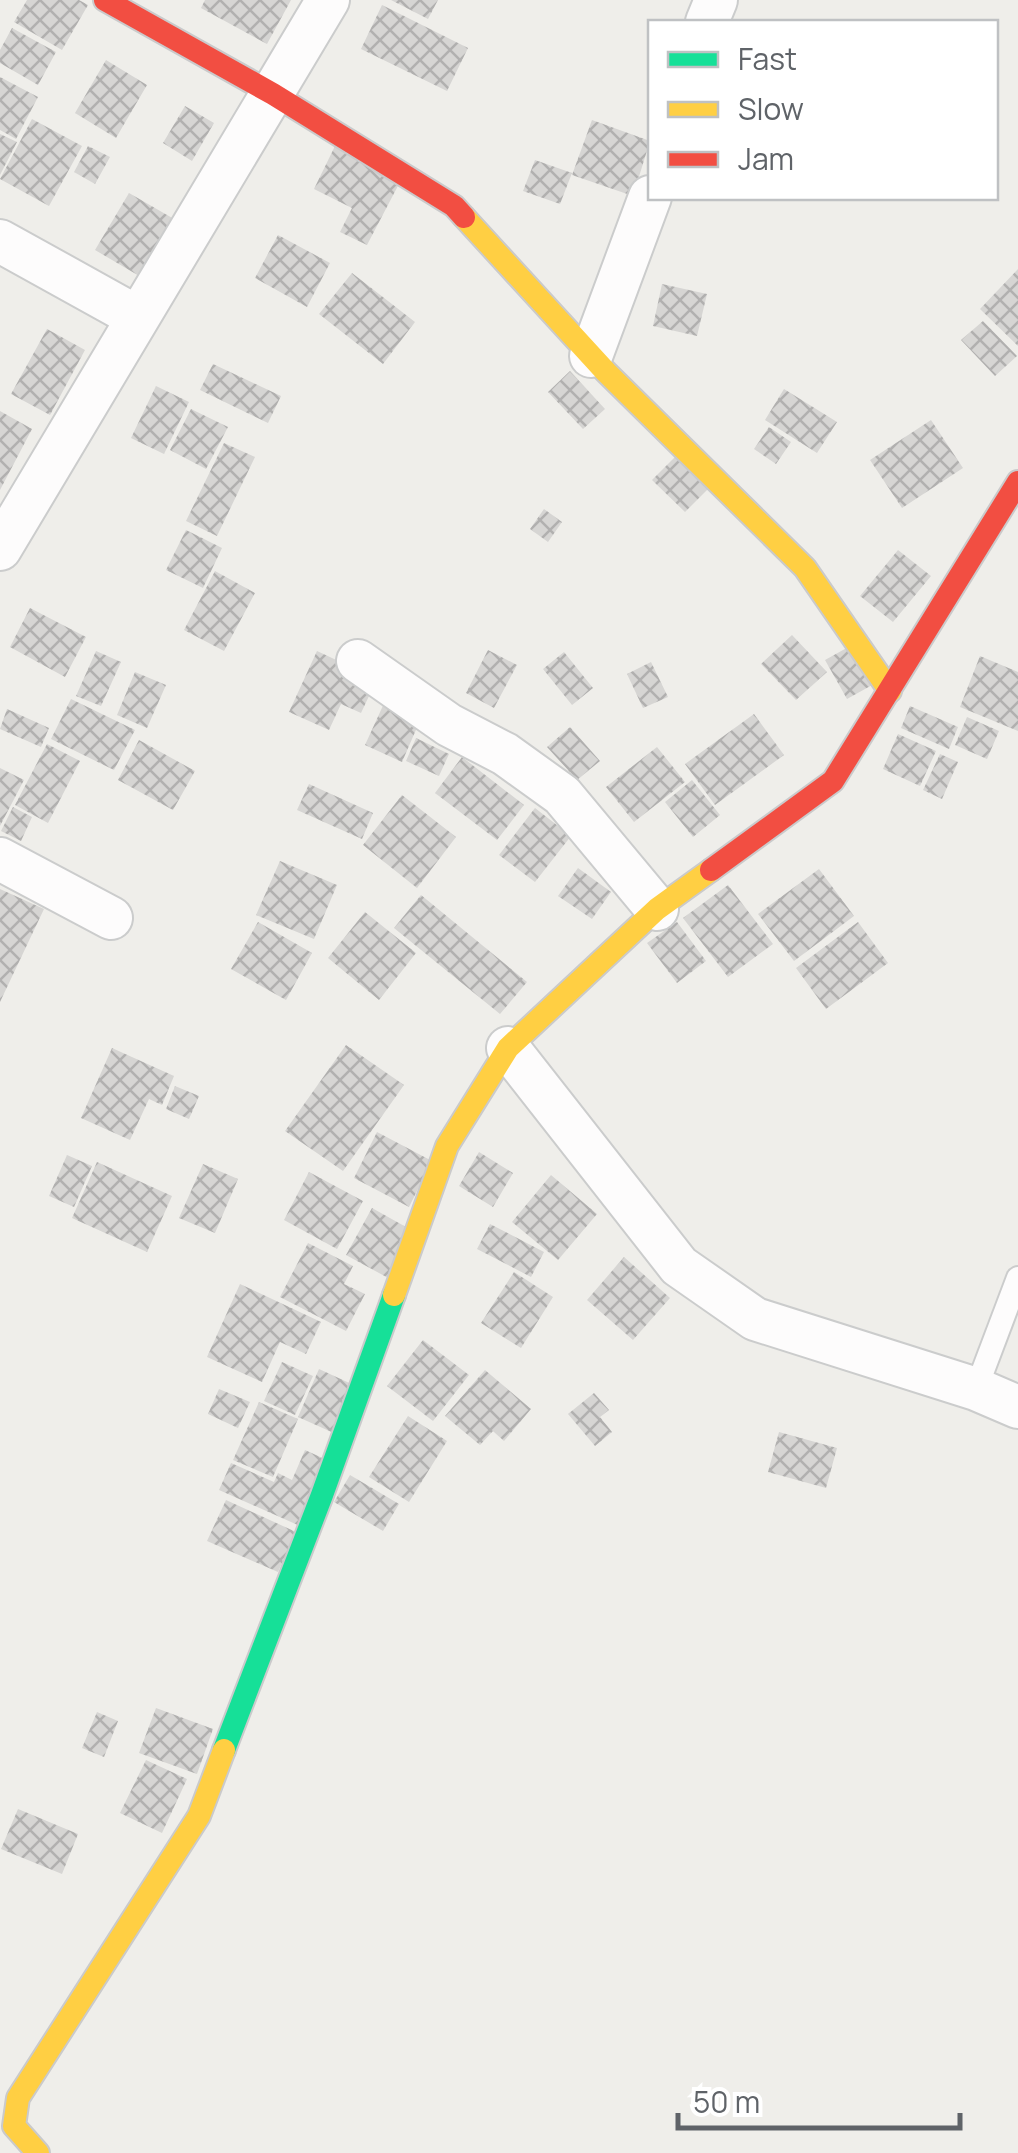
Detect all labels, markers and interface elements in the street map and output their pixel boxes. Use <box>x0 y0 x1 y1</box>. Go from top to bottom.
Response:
legend <box>648 20 998 200</box>
text: Fast <box>738 38 797 79</box>
text: Slow <box>738 88 804 129</box>
text: Jam <box>738 138 794 179</box>
scale bar <box>678 2068 960 2130</box>
text: 50 m <box>693 2081 760 2122</box>

